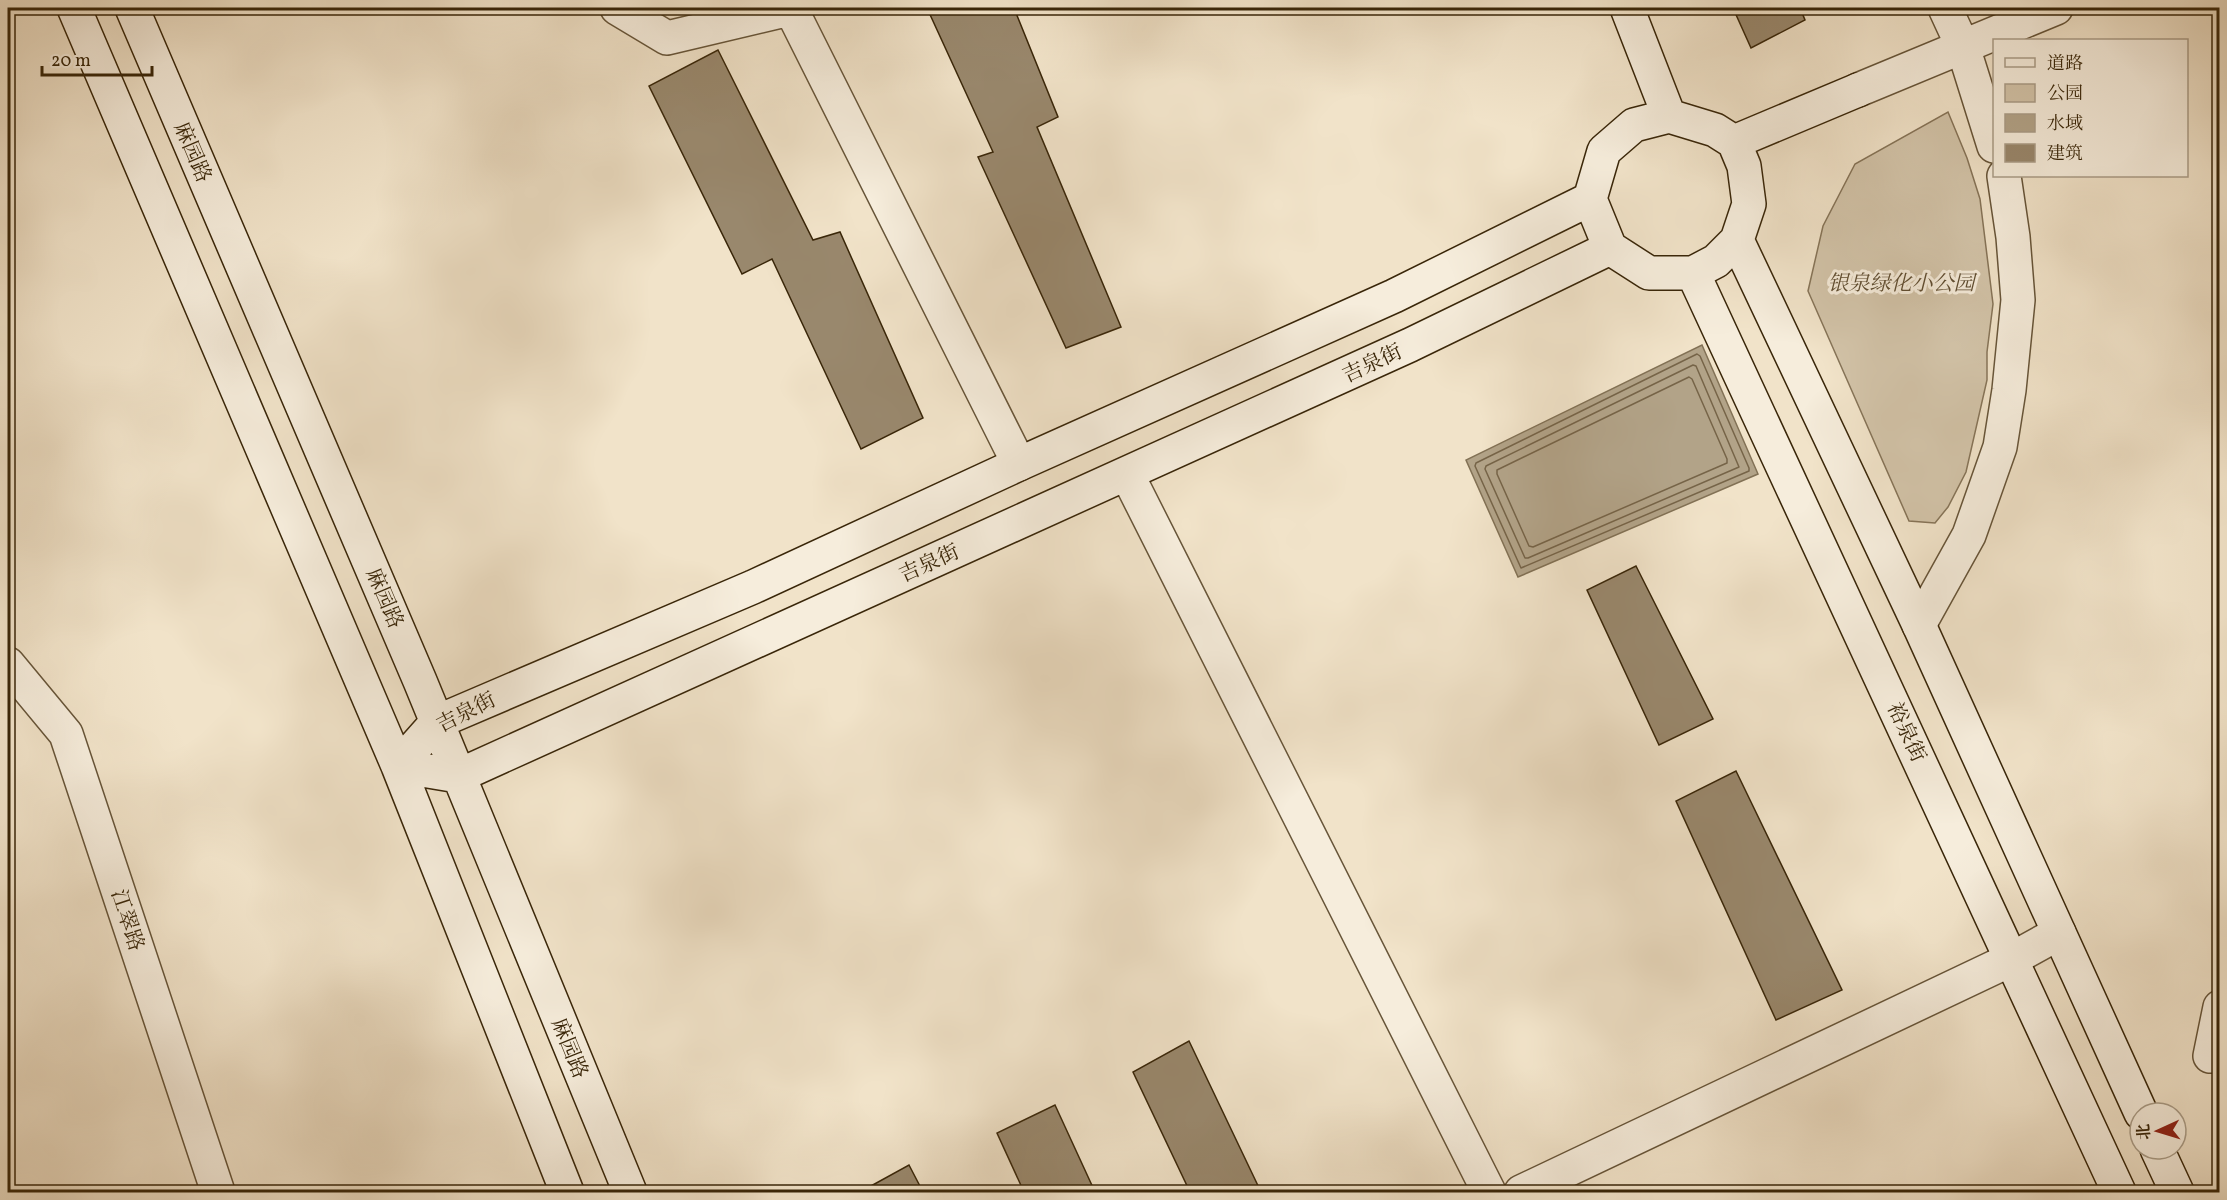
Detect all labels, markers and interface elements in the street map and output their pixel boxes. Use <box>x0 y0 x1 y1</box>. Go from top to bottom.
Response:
scale bar <box>42 39 152 77</box>
legend <box>1993 39 2188 177</box>
text: 20 m <box>51 49 91 74</box>
text: 道路 <box>2047 52 2083 77</box>
text: 公园 <box>2047 82 2083 107</box>
text: 水域 <box>2047 112 2083 137</box>
street label: 麻园路 <box>166 118 217 187</box>
text: 建筑 <box>2047 142 2083 167</box>
park label: 银泉绿化小公园 <box>1828 270 1977 299</box>
street label: 吉泉街 <box>1338 338 1407 391</box>
street label: 吉泉街 <box>895 538 964 590</box>
street label: 麻园路 <box>358 564 409 633</box>
street label: 吉泉街 <box>432 686 501 741</box>
street label: 裕泉街 <box>1879 698 1932 767</box>
street label: 江翠路 <box>103 886 150 955</box>
street label: 麻园路 <box>543 1014 594 1083</box>
north arrow <box>2128 1101 2188 1161</box>
text: 北 <box>2133 1123 2157 1141</box>

